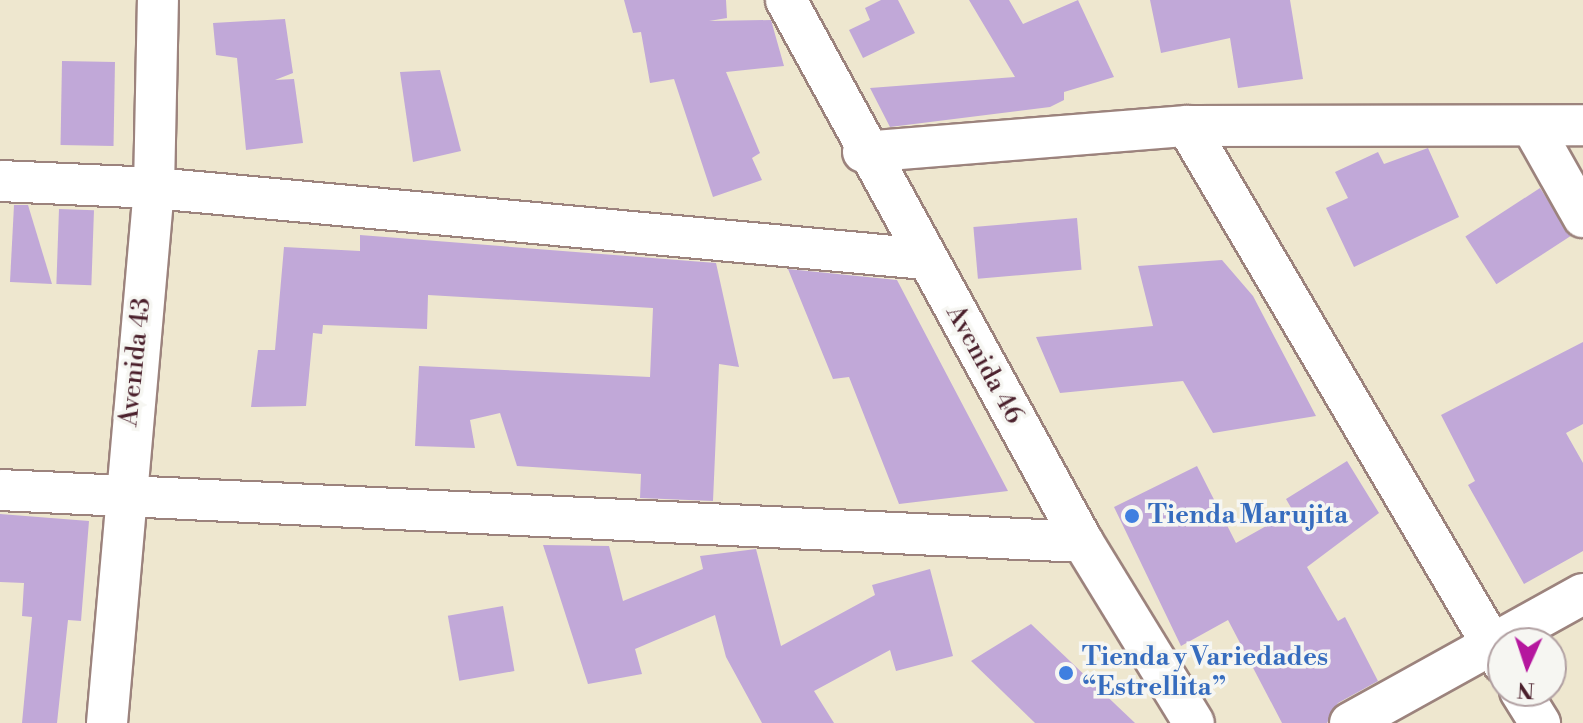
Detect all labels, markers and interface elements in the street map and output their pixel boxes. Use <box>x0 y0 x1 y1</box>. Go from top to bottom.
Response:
street label: Avenida 43 <box>114 296 158 428</box>
street label: Avenida 46 <box>939 300 1029 430</box>
place label: Tienda Marujita <box>1148 500 1348 532</box>
marker: Tienda Marujita <box>1123 507 1141 525</box>
north arrow <box>1487 627 1567 707</box>
place label: Tienda y Variedades “Estrellita” <box>1082 642 1328 704</box>
marker: Tienda y Variedades “Estrellita” <box>1057 664 1075 682</box>
text: N <box>1516 676 1535 703</box>

